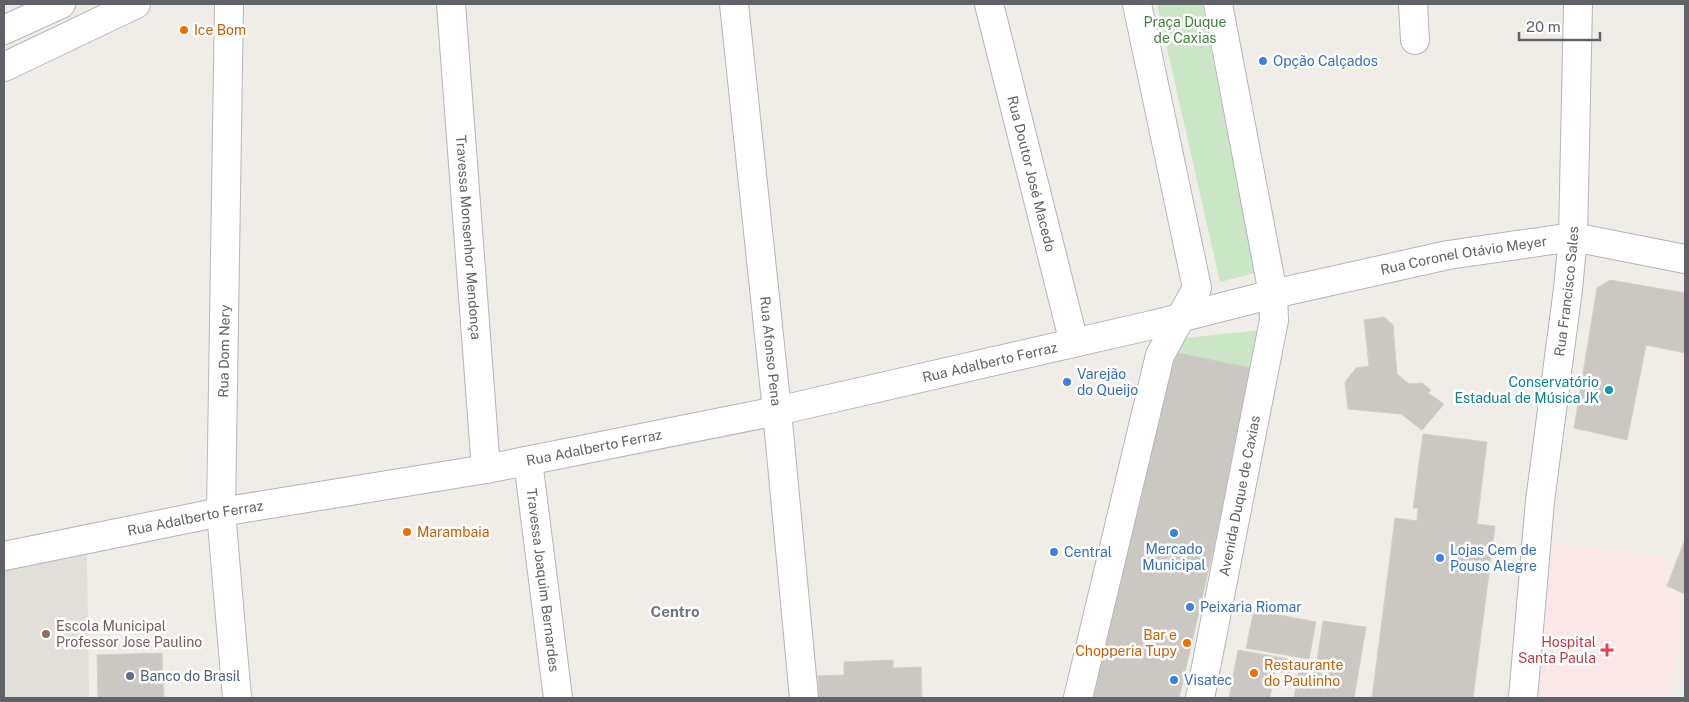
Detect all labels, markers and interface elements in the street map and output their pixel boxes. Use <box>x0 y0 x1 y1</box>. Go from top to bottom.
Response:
scale bar <box>1519 10 1600 42</box>
park label: Praça Duque de Caxias <box>1144 14 1226 46</box>
text: 20 m <box>1526 18 1561 35</box>
place label: Ice Bom <box>194 22 246 38</box>
marker: Ice Bom <box>178 24 190 36</box>
place label: Opção Calçados <box>1273 53 1378 69</box>
marker: Opção Calçados <box>1257 55 1269 67</box>
street label: Rua Doutor José Macedo <box>1004 94 1059 253</box>
street label: Travessa Monsenhor Mendonça <box>453 135 484 340</box>
street label: Rua Francisco Sales <box>1551 226 1581 357</box>
street label: Rua Coronel Otávio Meyer <box>1379 233 1548 278</box>
street label: Rua Afonso Pena <box>757 295 784 407</box>
street label: Rua Dom Nery <box>215 304 233 398</box>
street label: Rua Adalberto Ferraz <box>921 339 1059 385</box>
place label: Varejão do Queijo <box>1077 366 1138 398</box>
place label: Conservatório Estadual de Música JK <box>1454 374 1599 406</box>
marker: Varejão do Queijo <box>1061 376 1073 388</box>
marker: Conservatório Estadual de Música JK <box>1603 384 1615 396</box>
street label: Avenida Duque de Caxias <box>1216 414 1263 578</box>
street label: Rua Adalberto Ferraz <box>525 426 663 469</box>
street label: Travessa Joaquim Bernardes <box>524 487 563 673</box>
street label: Rua Adalberto Ferraz <box>126 497 265 539</box>
place label: Marambaia <box>417 524 489 540</box>
marker: Marambaia <box>401 526 413 538</box>
marker: Mercado Municipal <box>1168 527 1180 539</box>
place label: Mercado Municipal <box>1142 541 1206 573</box>
place label: Lojas Cem de Pouso Alegre <box>1450 542 1537 574</box>
place label: Central <box>1064 544 1112 560</box>
marker: Central <box>1048 546 1060 558</box>
marker: Lojas Cem de Pouso Alegre <box>1434 552 1446 564</box>
place label: Peixaria Riomar <box>1200 599 1302 615</box>
marker: Peixaria Riomar <box>1184 601 1196 613</box>
district label: Centro <box>650 603 700 620</box>
place label: Escola Municipal Professor Jose Paulino <box>56 618 202 650</box>
place label: Bar e Chopperia Tupy <box>1075 627 1178 659</box>
marker: Escola Municipal Professor Jose Paulino <box>40 628 52 640</box>
place label: Hospital Santa Paula <box>1518 634 1596 666</box>
marker: Bar e Chopperia Tupy <box>1181 637 1193 649</box>
marker: Hospital Santa Paula <box>1600 643 1614 657</box>
place label: Restaurante do Paulinho <box>1264 657 1343 689</box>
marker: Restaurante do Paulinho <box>1248 667 1260 679</box>
place label: Banco do Brasil <box>140 668 241 684</box>
marker: Banco do Brasil <box>124 670 136 682</box>
place label: Visatec <box>1184 672 1232 688</box>
marker: Visatec <box>1168 674 1180 686</box>

